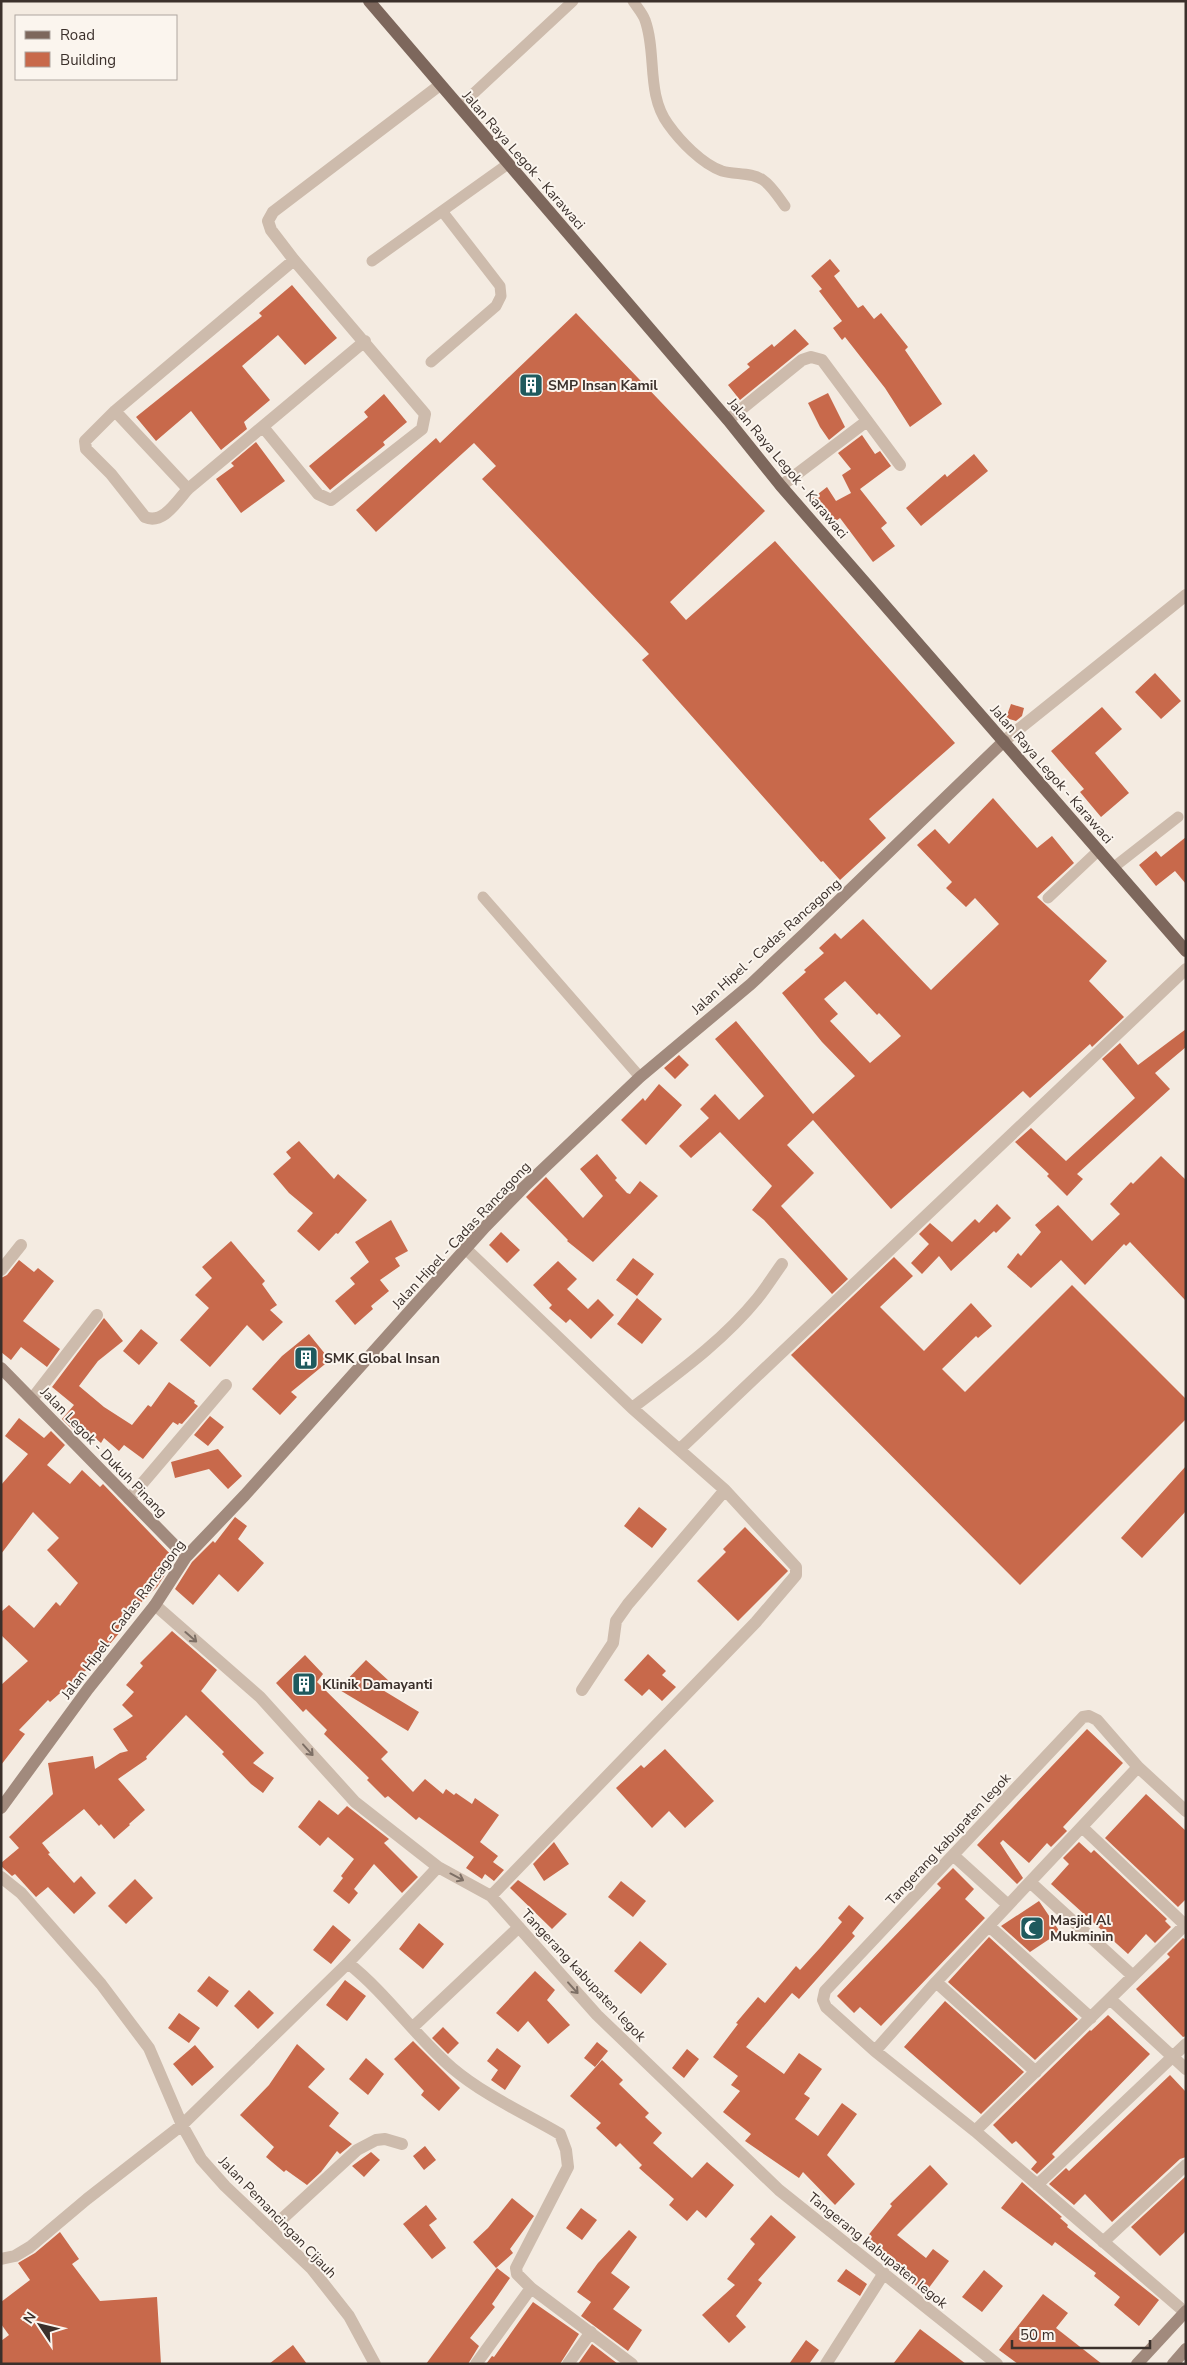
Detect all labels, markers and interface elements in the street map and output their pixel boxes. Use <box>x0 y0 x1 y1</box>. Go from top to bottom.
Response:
legend <box>15 15 178 80</box>
text: Road <box>60 25 95 45</box>
text: Building <box>60 50 116 70</box>
street label: Jalan Raya Legok - Karawaci <box>457 86 589 234</box>
building icon: SMP Insan Kamil <box>518 372 544 398</box>
place label: SMP Insan Kamil <box>548 376 658 395</box>
street label: Jalan Raya Legok - Karawaci <box>722 393 852 543</box>
street label: Jalan Raya Legok - Karawaci <box>985 700 1117 848</box>
street label: Jalan Hipel - Cadas Rancagong <box>687 874 845 1019</box>
street label: Jalan Hipel - Cadas Rancagong <box>387 1158 535 1314</box>
building icon: SMK Global Insan <box>293 1345 319 1371</box>
place label: SMK Global Insan <box>324 1349 440 1368</box>
street label: Jalan Legok - Dukuh Pinang <box>36 1382 171 1522</box>
street label: Jalan Hipel - Cadas Rancagong <box>57 1536 190 1704</box>
one-way arrow <box>185 1631 198 1643</box>
building icon: Klinik Damayanti <box>291 1671 317 1697</box>
place label: Klinik Damayanti <box>322 1675 433 1694</box>
one-way arrow <box>302 1743 314 1756</box>
street label: Tangerang kabupaten legok <box>882 1768 1016 1910</box>
one-way arrow <box>449 1873 464 1883</box>
street label: Tangerang kabupaten legok <box>517 1905 651 2046</box>
place label: Masjid Al Mukminin <box>1050 1911 1114 1946</box>
mosque icon: Masjid Al Mukminin <box>1019 1915 1045 1941</box>
one-way arrow <box>567 1982 579 1995</box>
street label: Jalan Pemancingan Cijauh <box>214 2152 341 2282</box>
street label: Tangerang kabupaten legok <box>804 2188 952 2313</box>
north arrow <box>15 2300 65 2350</box>
text: N <box>19 2308 41 2328</box>
scale bar <box>1012 2318 1150 2350</box>
text: 50 m <box>1020 2325 1055 2345</box>

